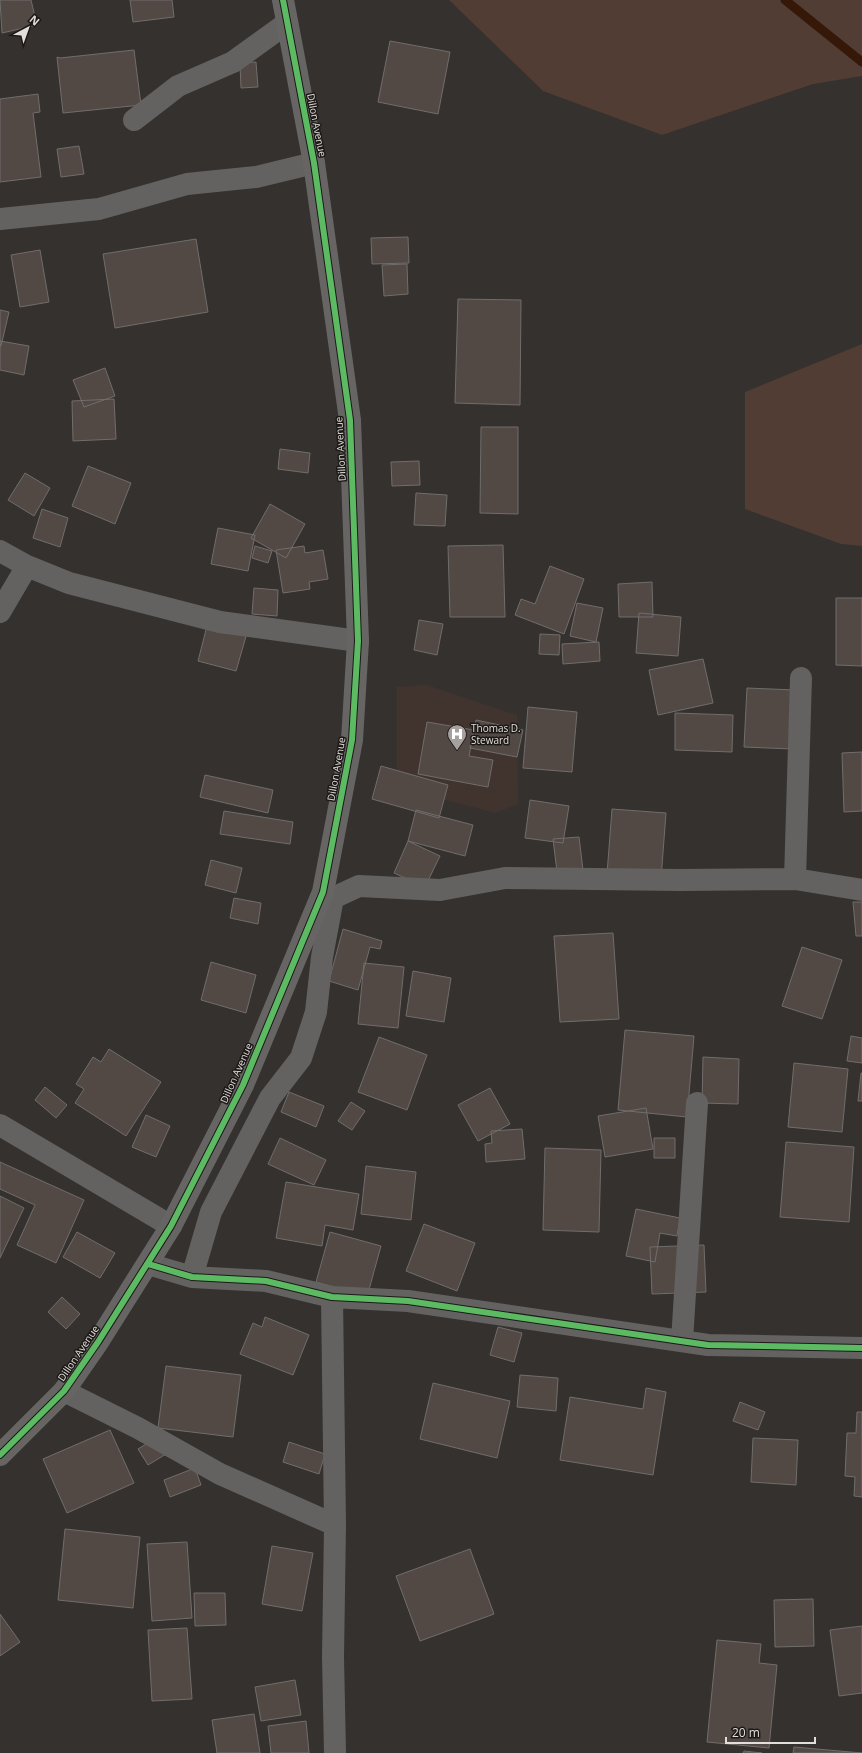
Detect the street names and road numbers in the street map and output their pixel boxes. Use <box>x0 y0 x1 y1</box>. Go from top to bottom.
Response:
street label: Dillon Avenue <box>304 92 330 158</box>
street label: Dillon Avenue <box>331 416 349 482</box>
street label: Dillon Avenue <box>324 736 349 802</box>
street label: Dillon Avenue <box>217 1040 256 1105</box>
street label: Dillon Avenue <box>54 1322 102 1384</box>

